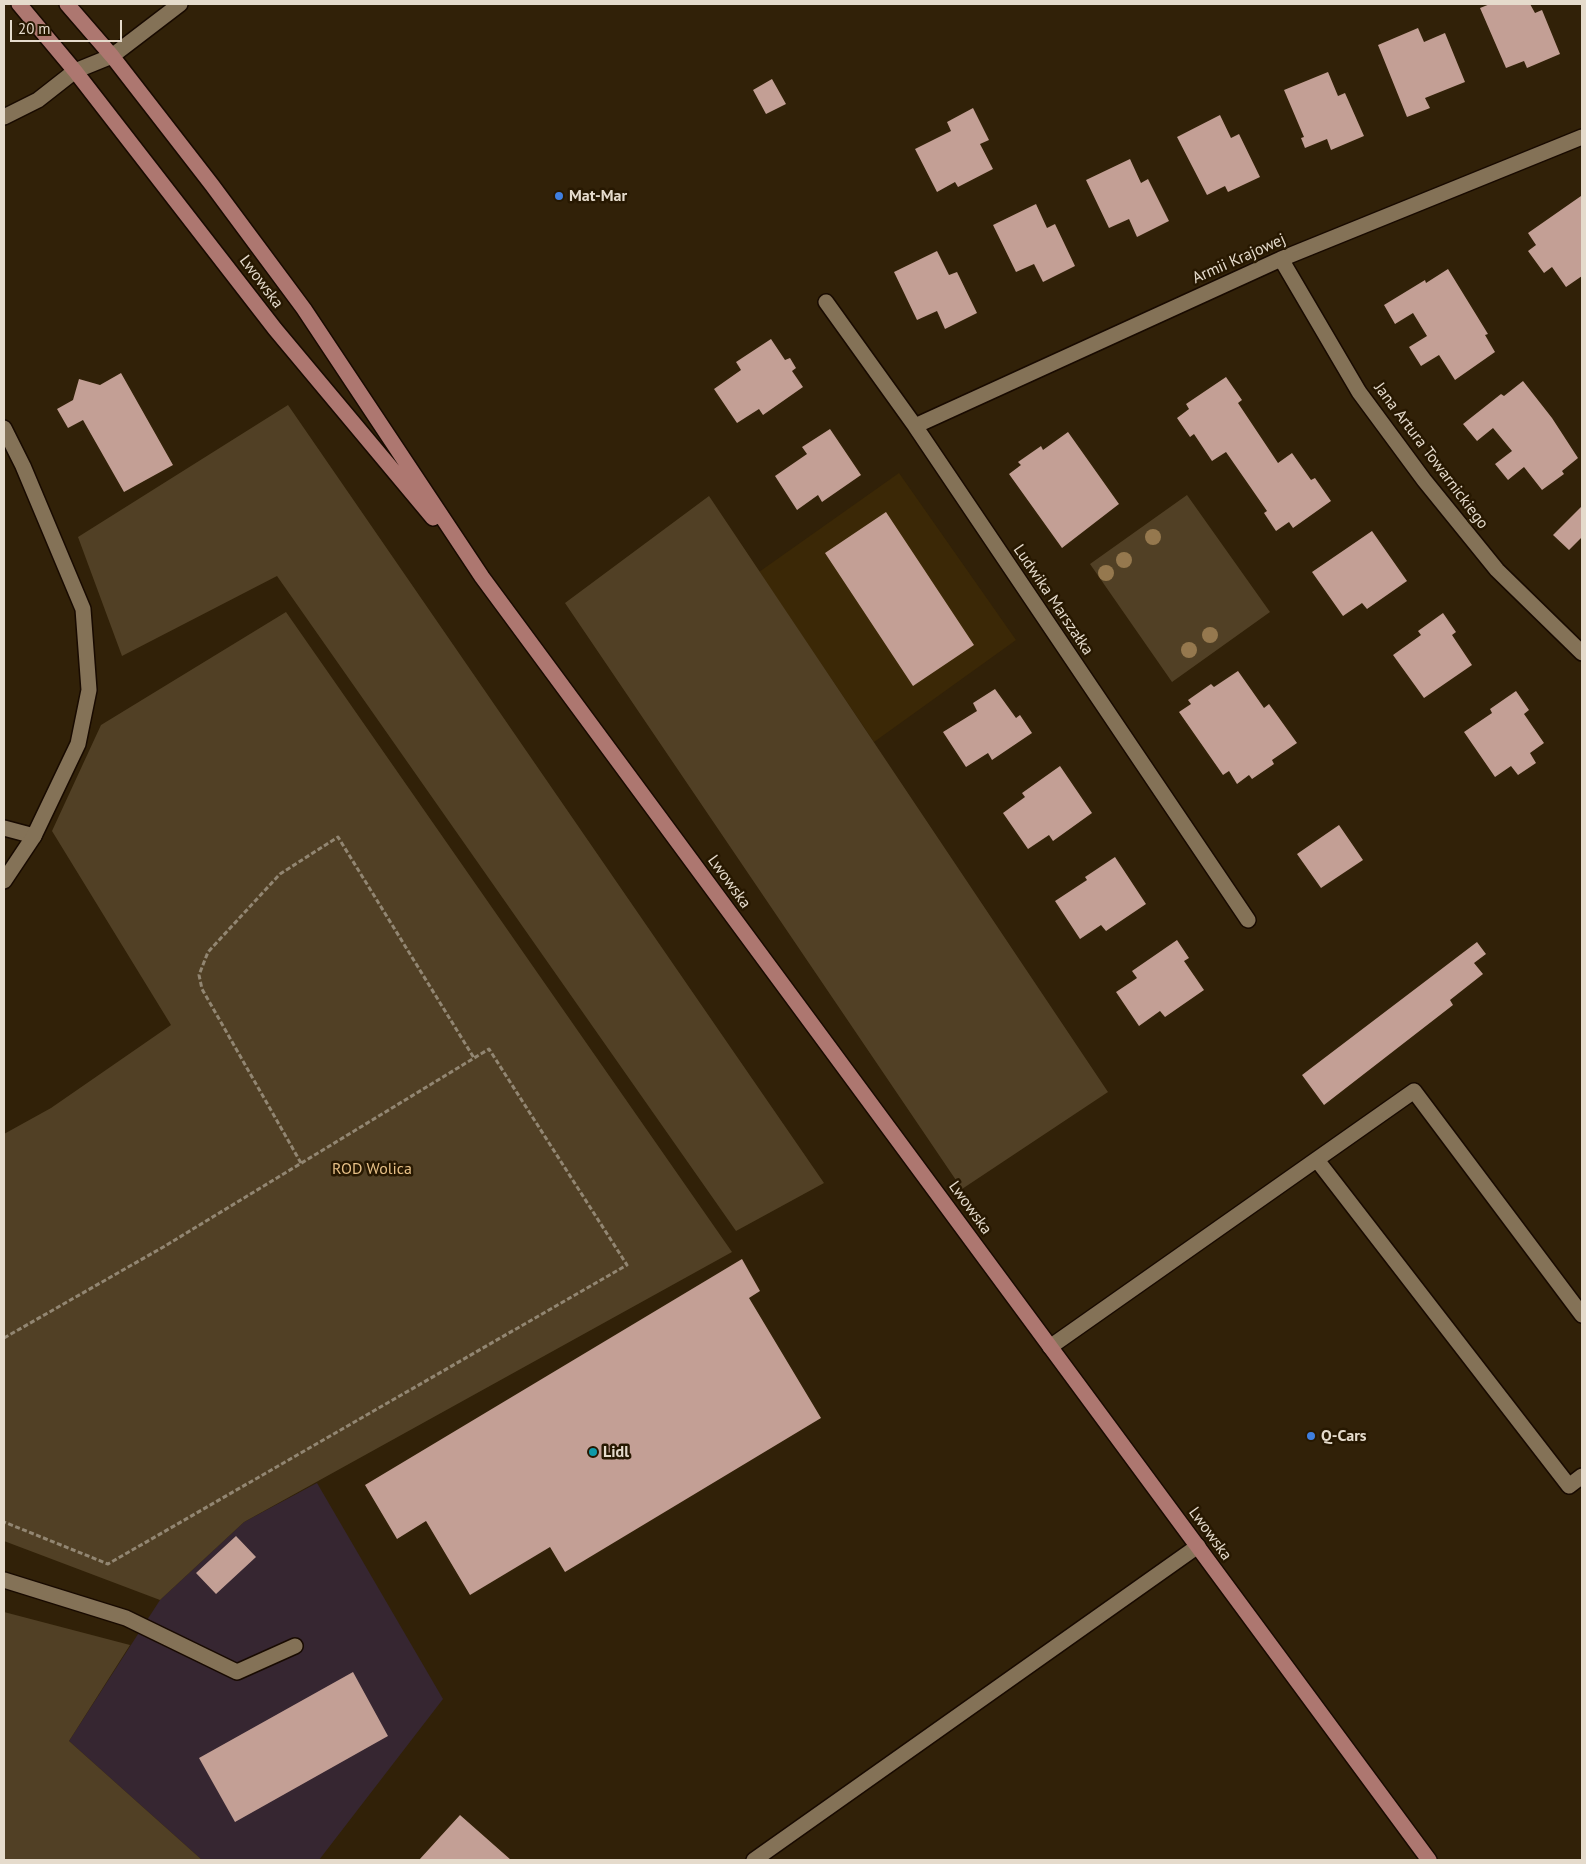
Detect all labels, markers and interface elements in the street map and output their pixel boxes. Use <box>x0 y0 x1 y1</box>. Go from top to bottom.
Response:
scale bar <box>12 10 125 42</box>
text: 20 m <box>18 19 51 38</box>
place label: Mat-Mar <box>569 186 627 206</box>
marker: Mat-Mar <box>553 190 565 202</box>
street label: Armii Krajowej <box>1189 230 1289 288</box>
street label: Lwowska <box>235 252 287 312</box>
street label: Jana Artura Towarnickiego <box>1370 379 1492 533</box>
street label: Ludwika Marszałka <box>1009 541 1097 659</box>
street label: Lwowska <box>703 852 755 912</box>
park label: ROD Wolica <box>332 1159 412 1179</box>
street label: Lwowska <box>944 1178 996 1238</box>
place label: Q-Cars <box>1321 1426 1367 1446</box>
marker: Q-Cars <box>1305 1430 1317 1442</box>
place label: Lidl <box>603 1442 629 1462</box>
marker: Lidl <box>587 1446 599 1458</box>
street label: Lwowska <box>1184 1504 1236 1564</box>

